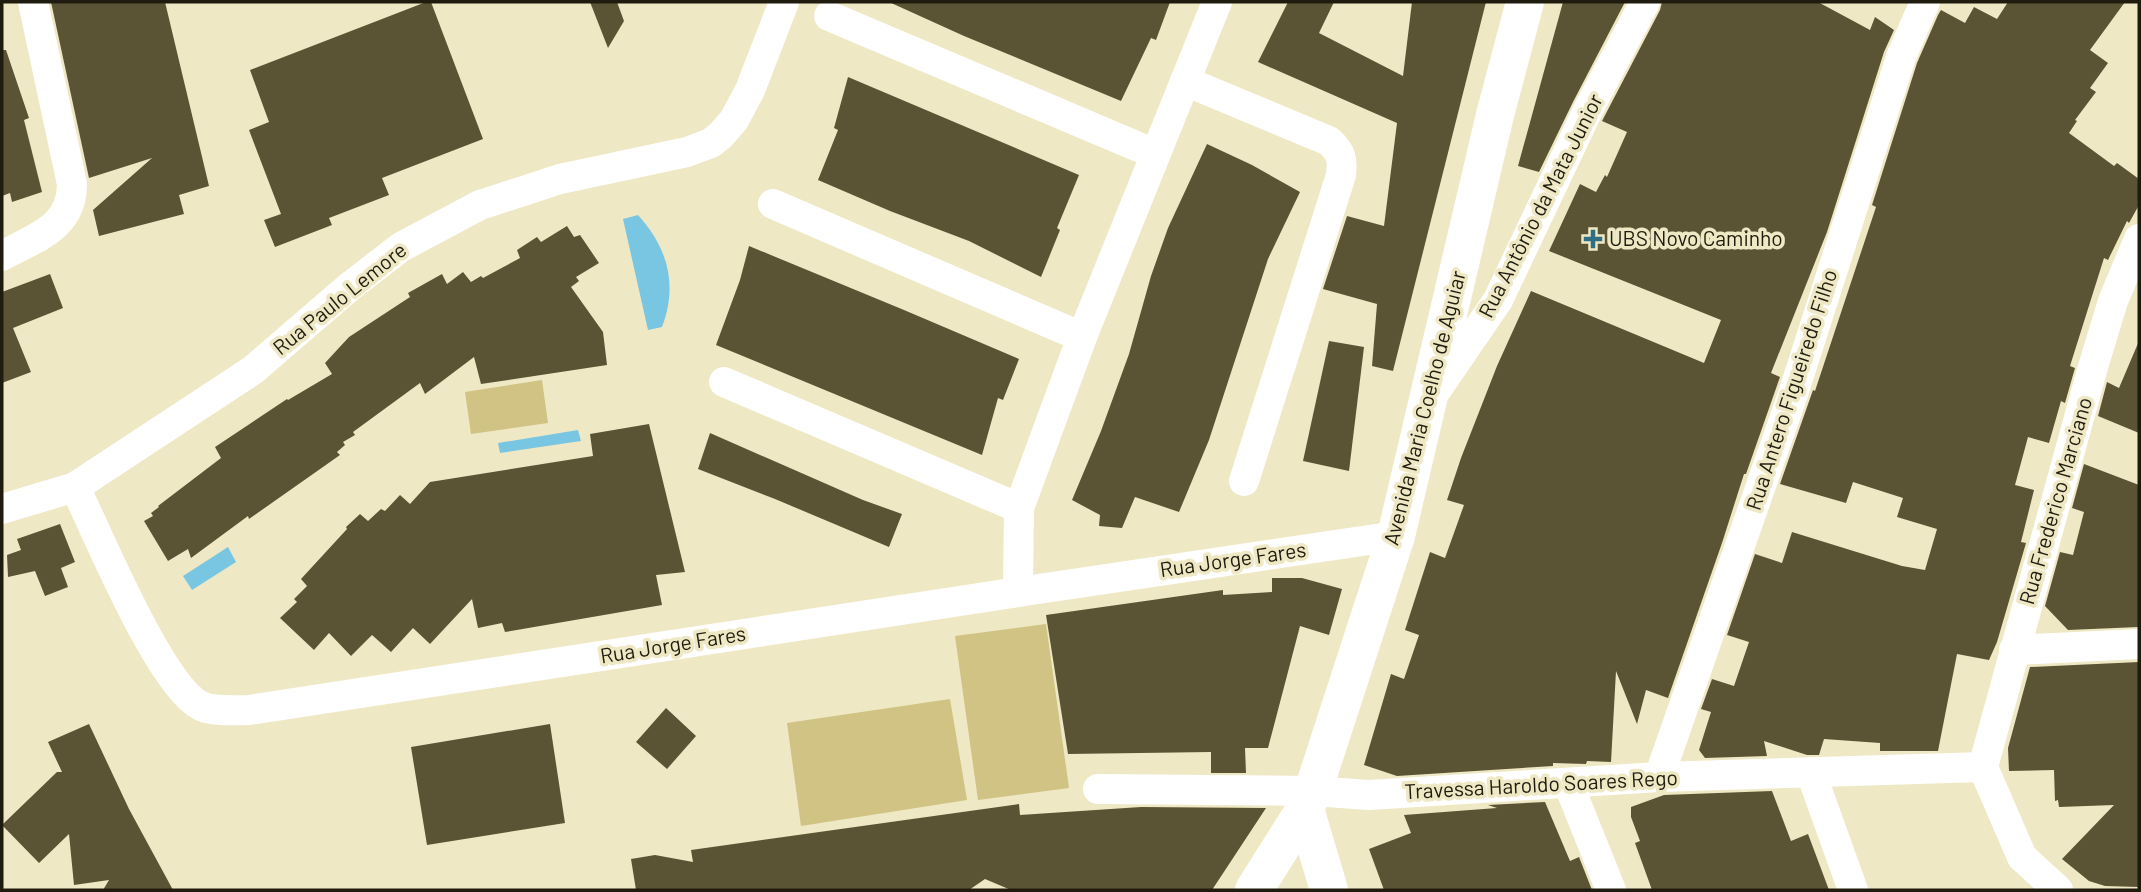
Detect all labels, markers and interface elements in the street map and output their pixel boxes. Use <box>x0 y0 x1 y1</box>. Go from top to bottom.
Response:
street label: Rua Antônio da Mata Junior <box>1472 89 1607 321</box>
place label: UBS Novo Caminho <box>1609 225 1783 250</box>
marker: UBS Novo Caminho <box>1583 229 1603 249</box>
street label: Rua Paulo Lemore <box>267 236 411 359</box>
street label: Rua Antero Figueiredo Filho <box>1740 266 1841 513</box>
street label: Avenida Maria Coelho de Aguiar <box>1377 267 1470 548</box>
street label: Rua Frederico Marciano <box>2013 394 2096 607</box>
street label: Rua Jorge Fares <box>1158 536 1307 581</box>
street label: Rua Jorge Fares <box>598 620 747 667</box>
street label: Travessa Haroldo Soares Rego <box>1404 764 1678 803</box>

